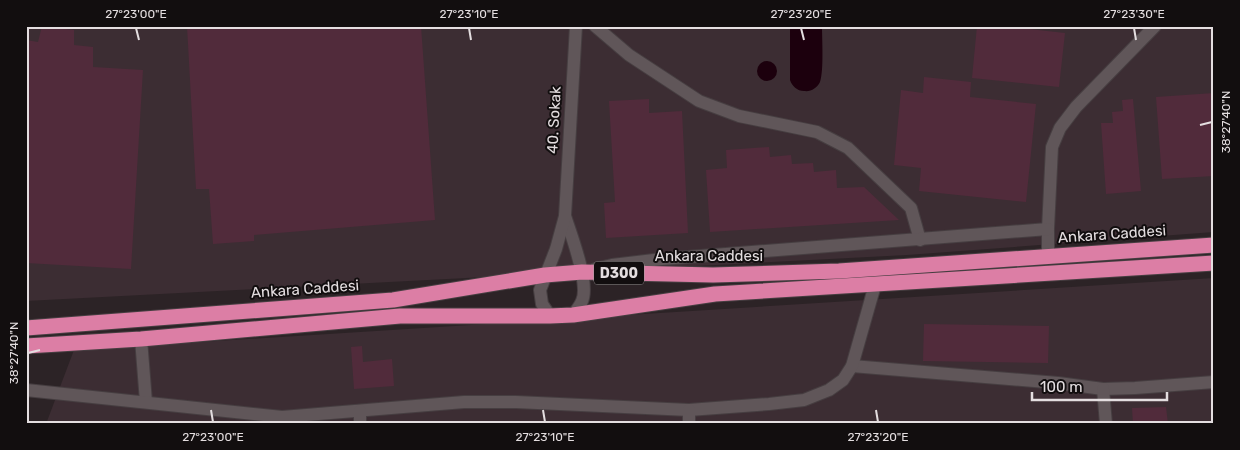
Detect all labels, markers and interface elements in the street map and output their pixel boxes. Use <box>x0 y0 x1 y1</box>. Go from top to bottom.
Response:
text: 27°23'00"E <box>105 7 167 21</box>
text: 27°23'10"E <box>439 7 499 21</box>
text: 27°23'20"E <box>770 7 832 21</box>
text: 27°23'30"E <box>1103 7 1165 21</box>
street label: 40. Sokak <box>543 86 565 154</box>
text: 38°27'40"N <box>1219 91 1233 153</box>
street label: Ankara Caddesi <box>1057 221 1167 247</box>
street label: Ankara Caddesi <box>655 247 763 265</box>
road number: D300 <box>594 262 644 284</box>
street label: Ankara Caddesi <box>250 276 360 302</box>
text: 38°27'40"N <box>7 322 21 384</box>
scale bar <box>1032 370 1168 402</box>
text: 100 m <box>1040 378 1082 396</box>
text: 27°23'00"E <box>182 430 244 444</box>
text: 27°23'10"E <box>515 430 575 444</box>
text: 27°23'20"E <box>847 430 909 444</box>

